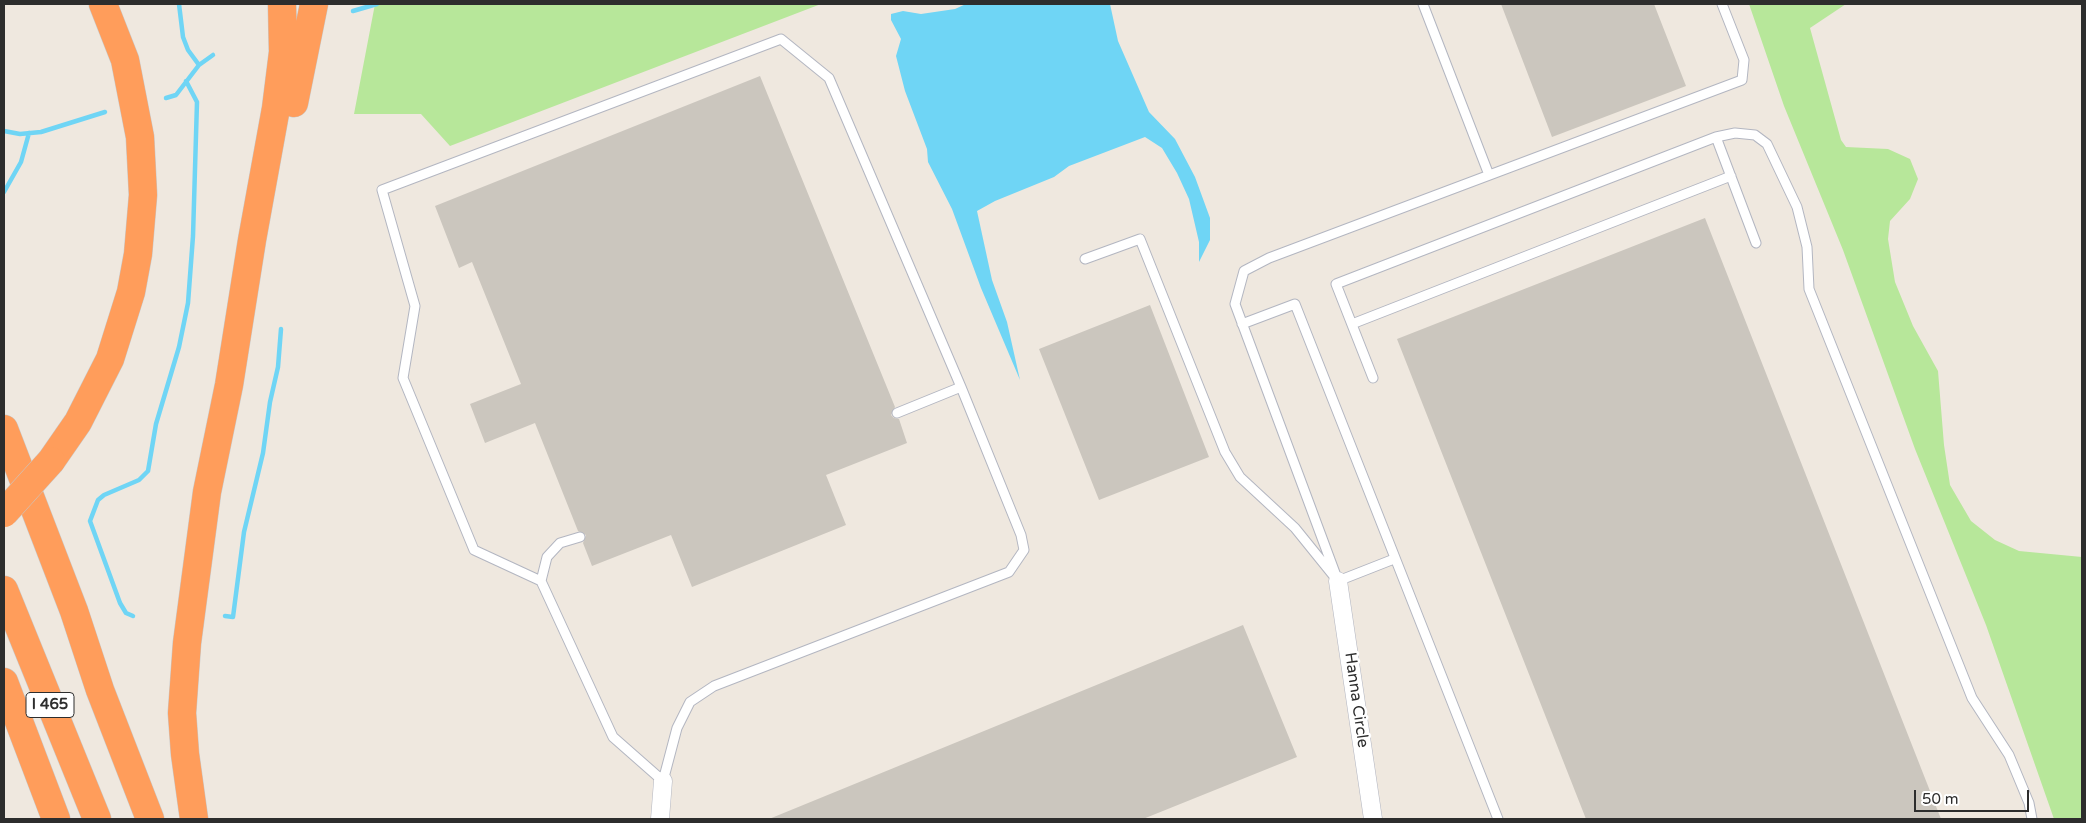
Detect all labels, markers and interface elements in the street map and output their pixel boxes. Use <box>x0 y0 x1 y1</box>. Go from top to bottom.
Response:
street label: Hanna Circle <box>1340 651 1372 749</box>
road number: I 465 <box>26 692 74 718</box>
scale bar <box>1916 780 2031 812</box>
text: 50 m <box>1922 790 1959 808</box>

